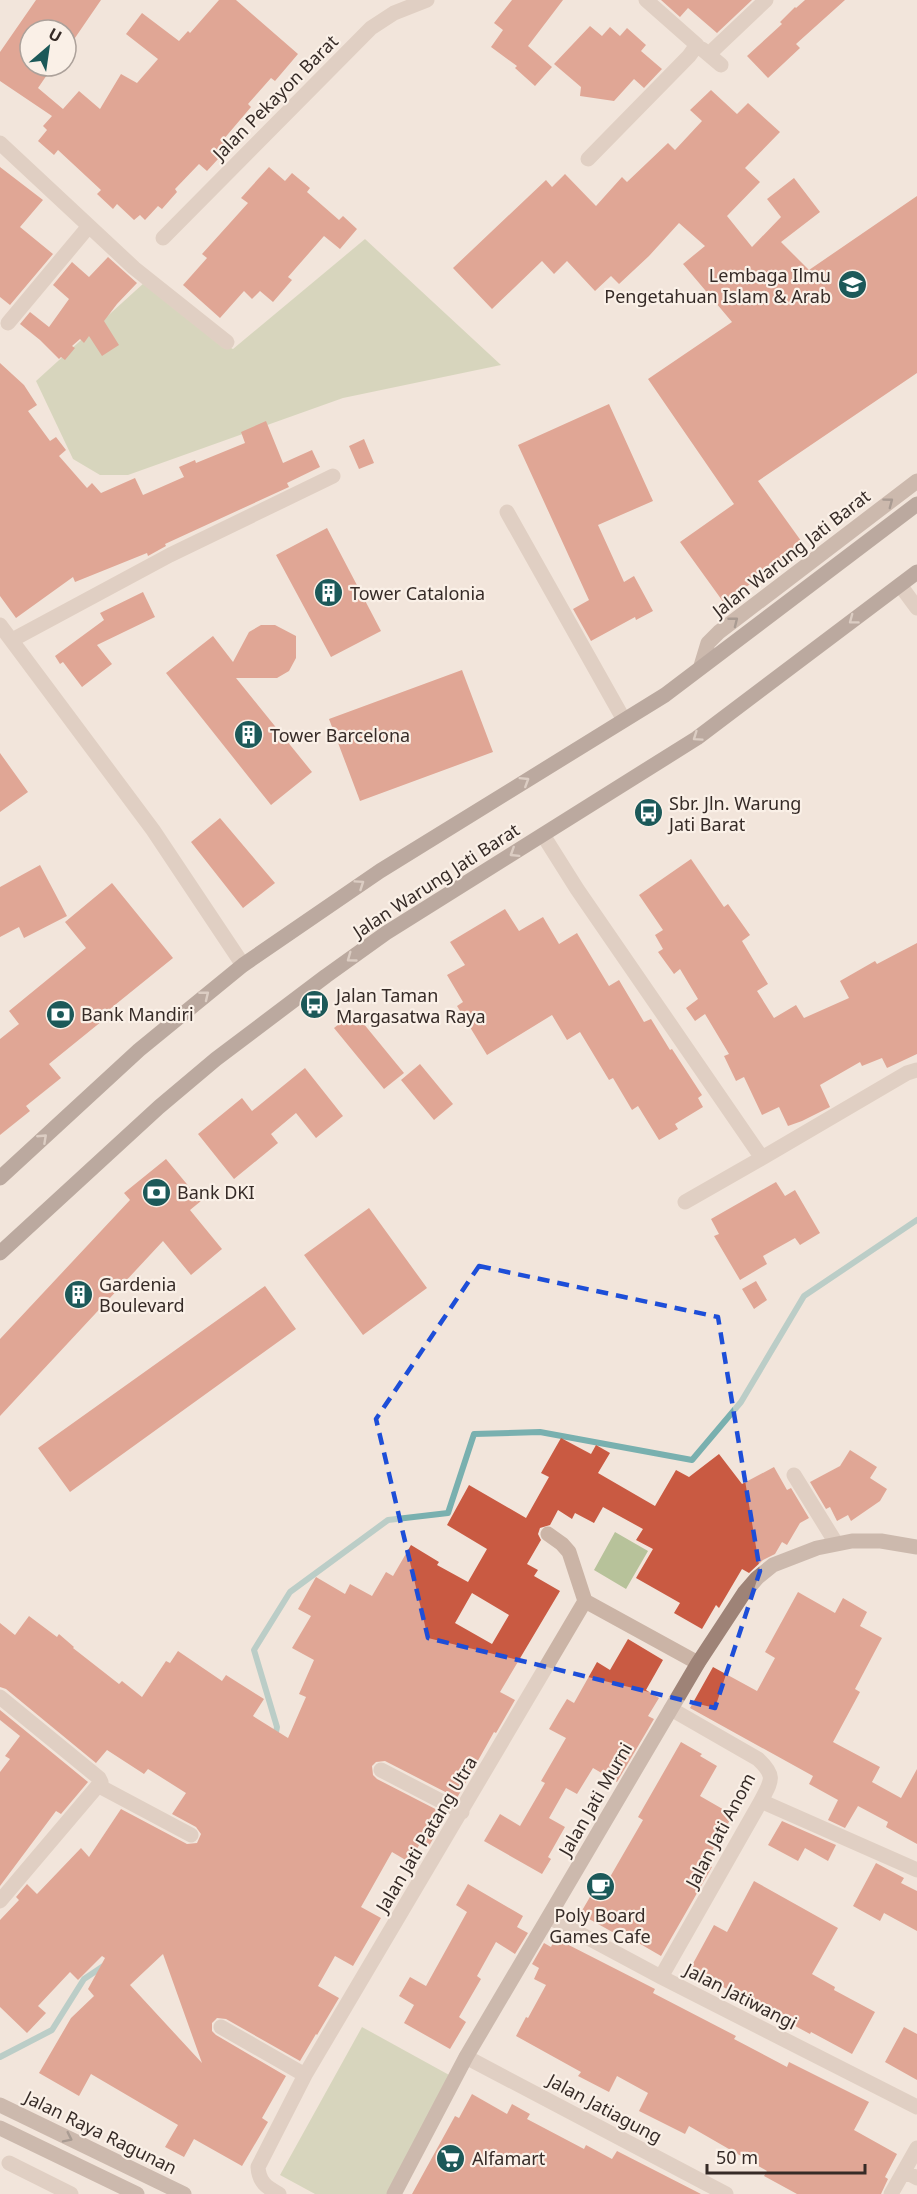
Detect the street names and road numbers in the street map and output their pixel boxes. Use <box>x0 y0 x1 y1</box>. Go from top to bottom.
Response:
street label: Jalan Pekayon Barat <box>206 29 343 166</box>
street label: Jalan Warung Jati Barat <box>706 484 875 623</box>
street label: Jalan Warung Jati Barat <box>347 817 524 944</box>
street label: Jalan Jati Murni <box>552 1738 637 1862</box>
street label: Jalan Jati Patang Utra <box>369 1752 482 1918</box>
street label: Jalan Jati Anom <box>679 1768 760 1893</box>
street label: Jalan Jatiwangi <box>679 1957 801 2035</box>
street label: Jalan Jatiagung <box>542 2067 666 2148</box>
street label: Jalan Raya Ragunan <box>19 2084 181 2179</box>

